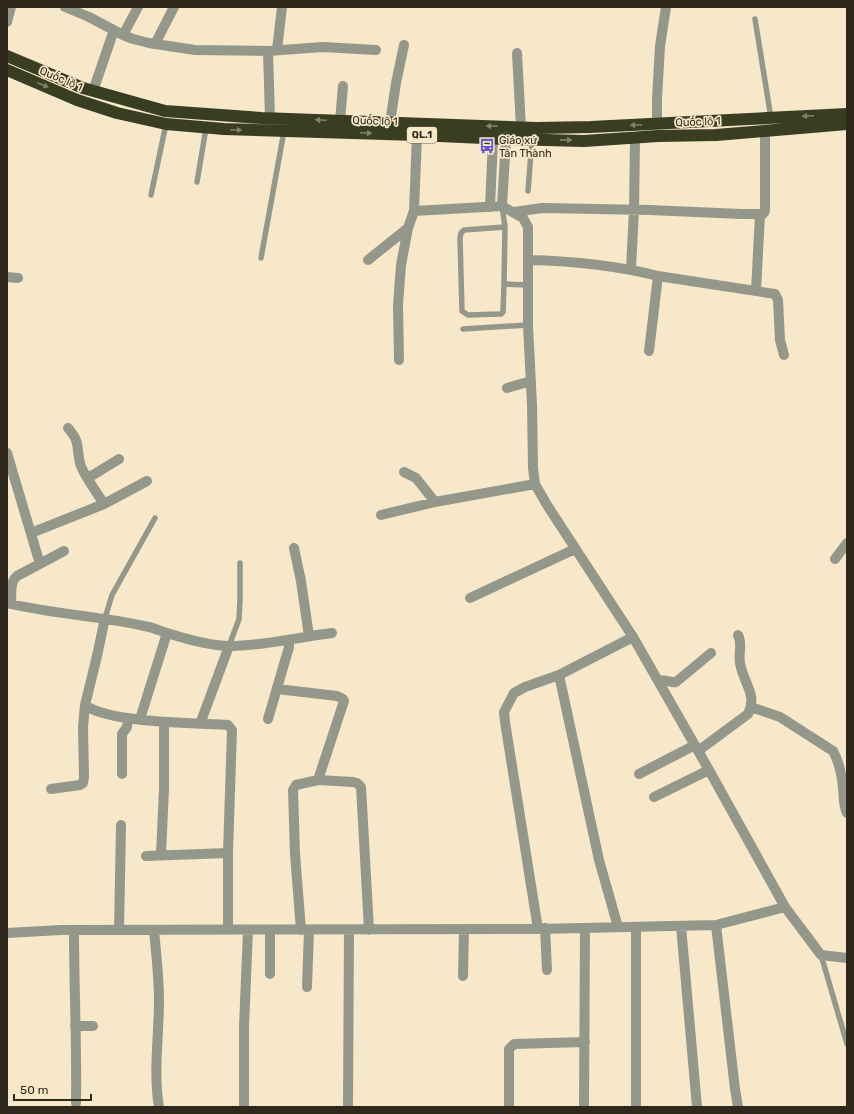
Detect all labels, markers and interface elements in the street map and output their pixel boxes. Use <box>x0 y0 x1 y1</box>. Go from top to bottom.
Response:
street label: Quốc lộ 1 <box>38 63 85 94</box>
one-way arrow <box>37 83 49 89</box>
street label: Quốc lộ 1 <box>352 112 398 128</box>
street label: Quốc lộ 1 <box>675 113 721 129</box>
one-way arrow <box>801 113 814 119</box>
one-way arrow <box>315 117 327 124</box>
one-way arrow <box>629 122 642 128</box>
one-way arrow <box>486 123 498 130</box>
one-way arrow <box>230 126 242 133</box>
road number: QL.1 <box>407 127 437 143</box>
one-way arrow <box>360 130 372 137</box>
place label: Giáo xứ Tân Thành <box>499 134 552 160</box>
bus stop icon: Giáo xứ Tân Thành <box>478 137 496 155</box>
one-way arrow <box>560 137 573 143</box>
scale bar <box>14 1076 91 1102</box>
text: 50 m <box>20 1083 48 1097</box>

